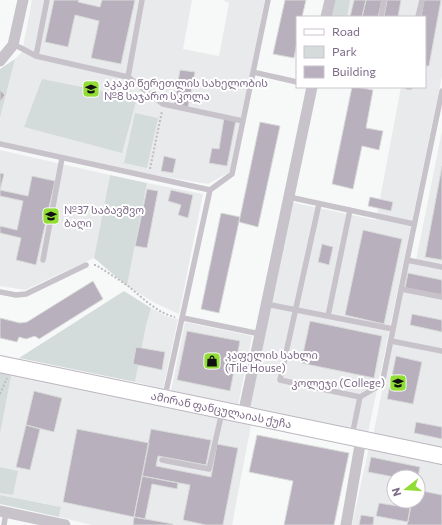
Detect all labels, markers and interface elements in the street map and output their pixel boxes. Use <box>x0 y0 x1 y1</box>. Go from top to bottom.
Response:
legend <box>296 16 426 88</box>
text: Road <box>332 24 360 38</box>
text: Park <box>332 44 358 58</box>
text: Building <box>332 64 376 78</box>
place label: აკაკი წერეთლის სახელობის №8 საჯარო სკოლა <box>104 76 268 103</box>
school or university icon: აკაკი წერეთლის სახელობის №8 საჯარო სკოლა <box>81 79 101 99</box>
place label: №37 საბავშვო ბაღი <box>64 203 144 230</box>
school or university icon: №37 საბავშვო ბაღი <box>41 206 61 226</box>
place label: კაფელის სახლი (Tile House) <box>225 348 318 374</box>
shop icon: კაფელის სახლი (Tile House) <box>202 351 222 371</box>
school or university icon: კოლეჯი (College) <box>388 373 408 393</box>
place label: კოლეჯი (College) <box>291 376 385 390</box>
street label: ამირან ფანცულაიას ქუჩა <box>150 389 293 431</box>
north arrow <box>386 469 426 509</box>
text: N <box>389 486 403 498</box>

